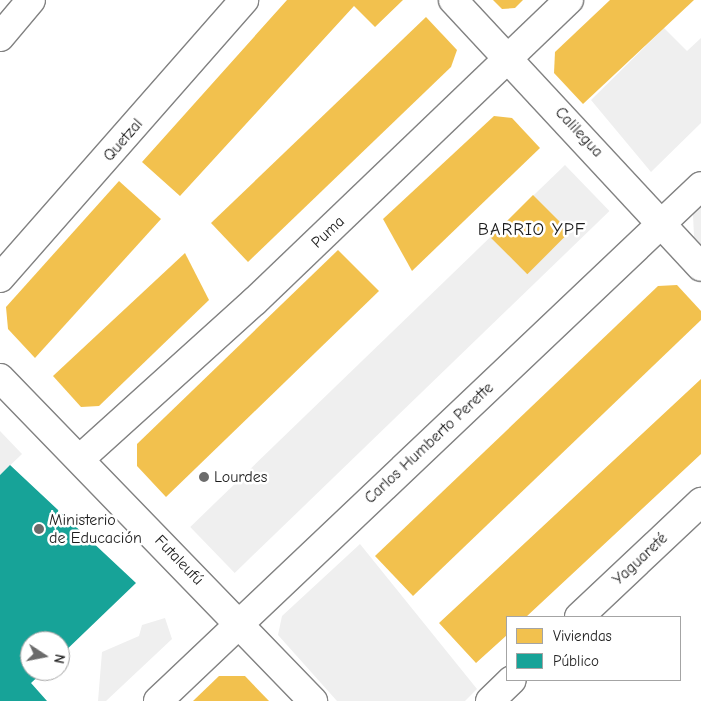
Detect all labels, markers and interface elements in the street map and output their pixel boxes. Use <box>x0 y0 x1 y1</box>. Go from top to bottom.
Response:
street label: Calilegua <box>551 103 607 161</box>
street label: Quetzal <box>99 115 147 165</box>
street label: Puma <box>307 212 349 252</box>
district label: BARRIO YPF <box>477 219 587 241</box>
street label: Carlos Humberto Perette <box>361 378 497 508</box>
place label: Lourdes <box>214 467 267 487</box>
marker: Lourdes <box>198 471 210 483</box>
place label: Ministerio de Educación <box>49 510 142 548</box>
marker: Ministerio de Educación <box>33 523 45 535</box>
street label: Yaguareté <box>609 529 671 589</box>
street label: Futaleufú <box>151 531 207 589</box>
legend <box>506 616 681 681</box>
text: Viviendas <box>553 627 612 645</box>
north arrow <box>20 631 70 681</box>
text: Público <box>553 652 599 670</box>
text: N <box>50 653 68 665</box>

